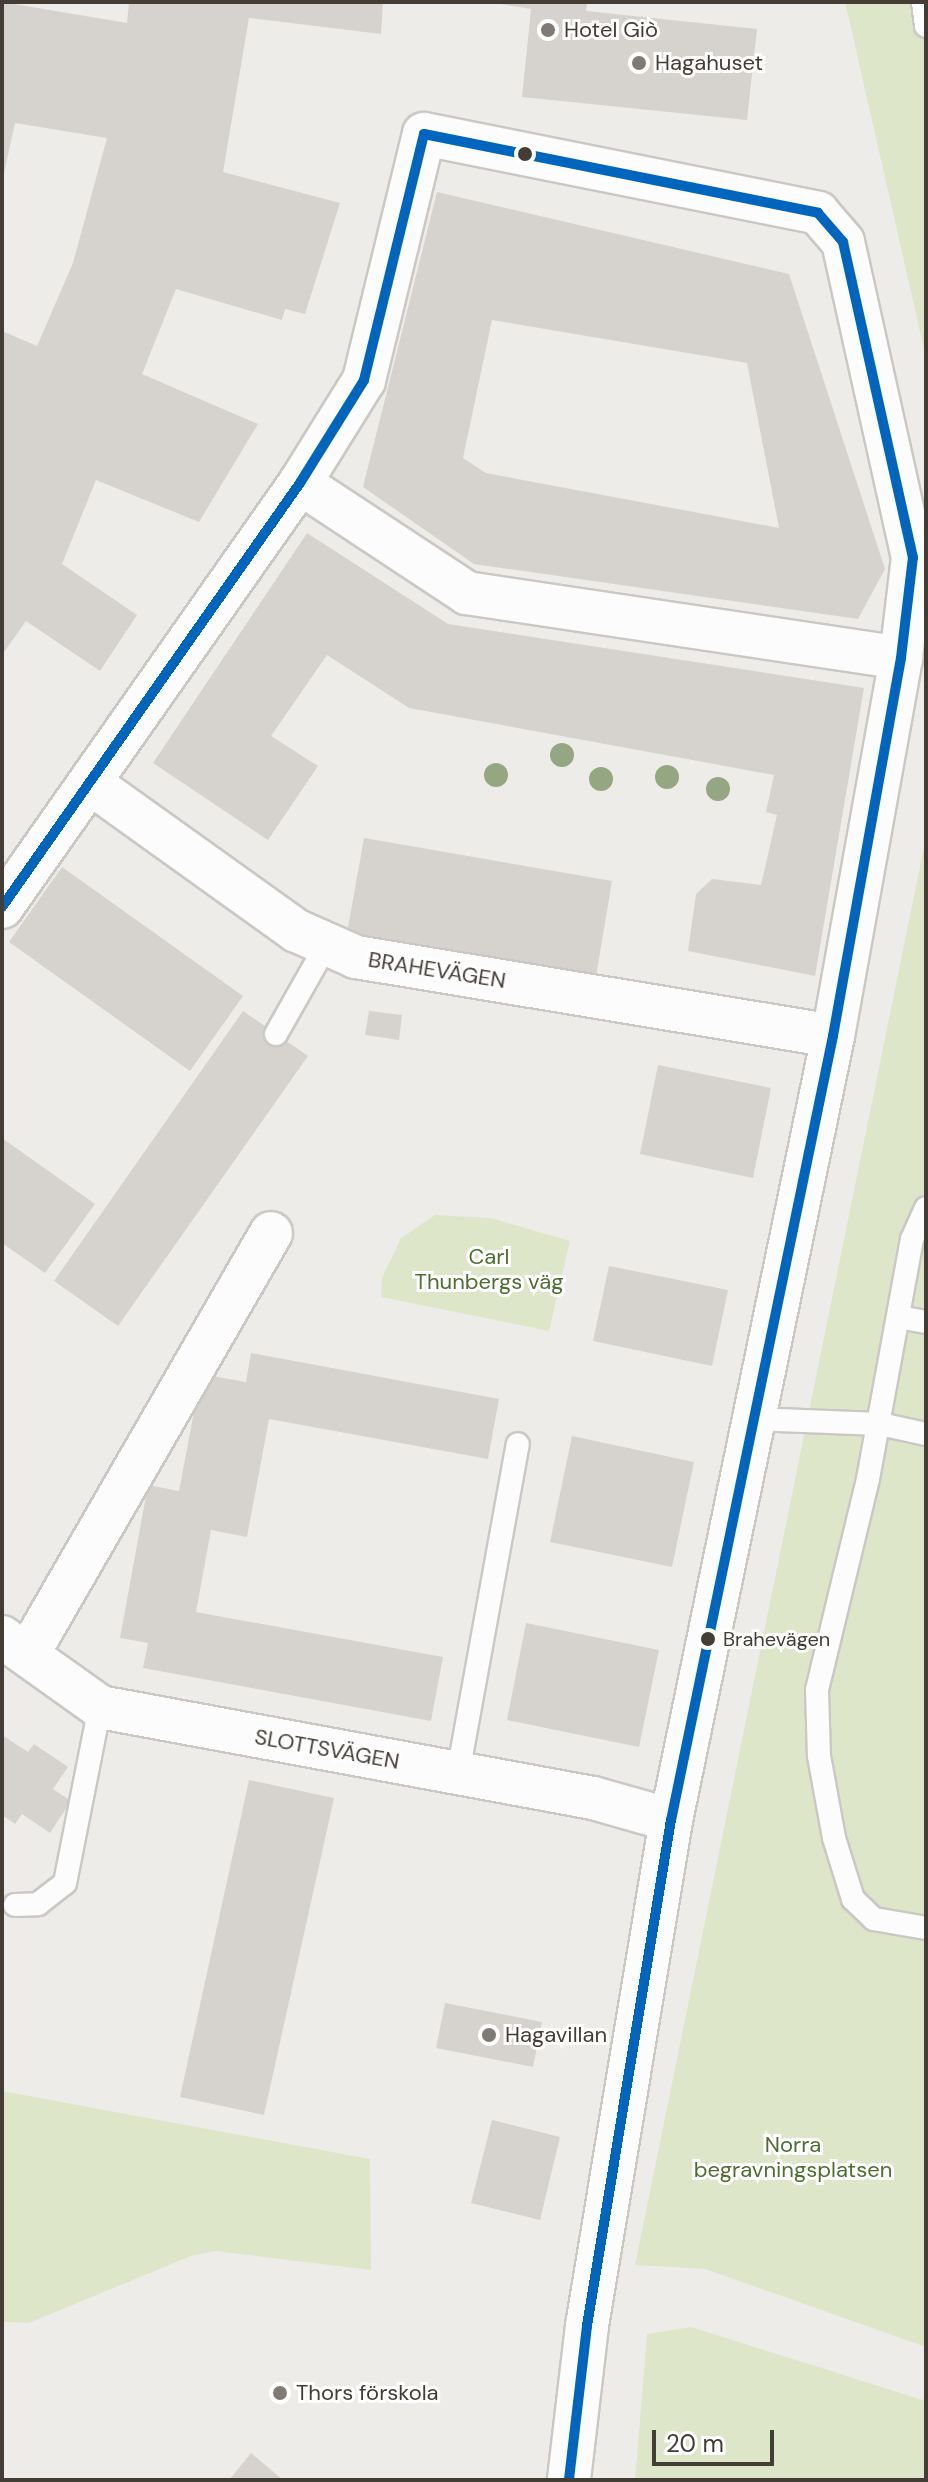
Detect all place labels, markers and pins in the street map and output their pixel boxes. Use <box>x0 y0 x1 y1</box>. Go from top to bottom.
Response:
place label: Hotel Giò <box>564 17 658 43</box>
marker: Hotel Giò <box>539 21 557 39</box>
place label: Hagahuset <box>655 50 763 76</box>
marker: Hagahuset <box>630 54 648 72</box>
unlabelled marker <box>517 146 533 162</box>
place label: Brahevägen <box>723 1627 830 1651</box>
marker: Brahevägen <box>700 1631 716 1647</box>
place label: Hagavillan <box>505 2022 607 2048</box>
marker: Hagavillan <box>480 2026 498 2044</box>
place label: Thors förskola <box>296 2380 439 2406</box>
marker: Thors förskola <box>271 2384 289 2402</box>

